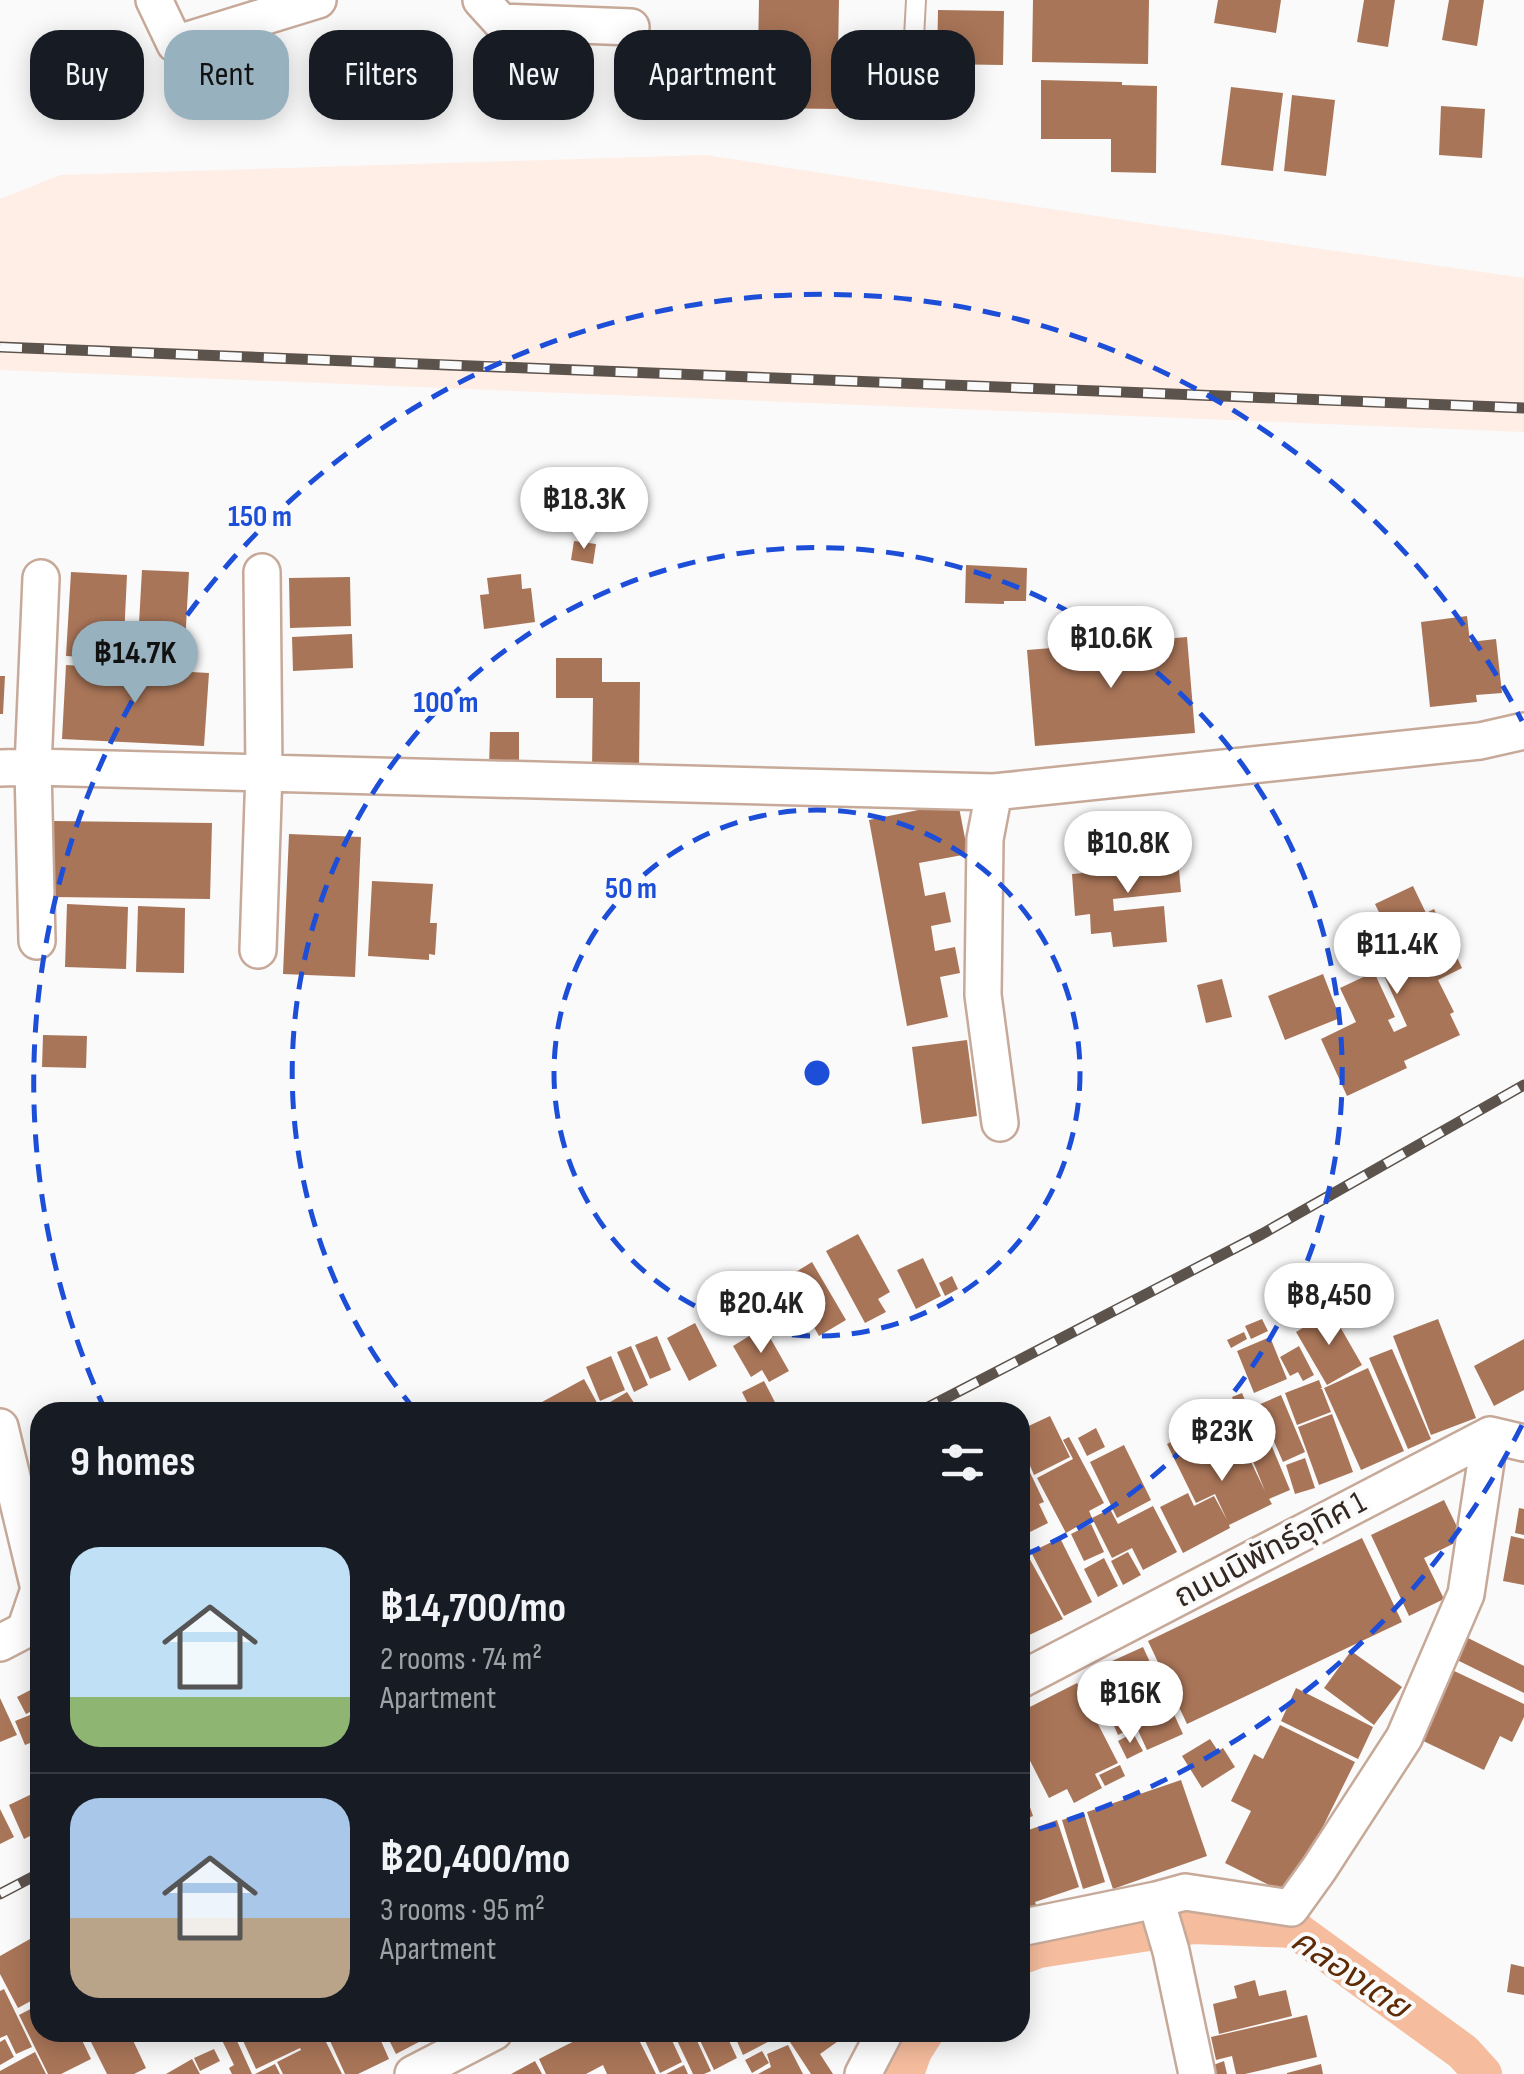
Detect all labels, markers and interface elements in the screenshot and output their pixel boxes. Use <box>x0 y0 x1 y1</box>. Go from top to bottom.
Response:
chip: Buy <box>30 30 144 120</box>
chip: Rent <box>164 30 289 120</box>
chip: Filters <box>309 30 453 120</box>
chip: New <box>473 30 594 120</box>
chip: Apartment <box>614 30 811 120</box>
chip: House <box>831 30 975 120</box>
pin: ฿18.3K <box>503 467 665 552</box>
text: ฿18.3K <box>542 480 626 519</box>
text: 150 m <box>228 499 292 535</box>
pin: ฿10.6K <box>1030 606 1192 691</box>
text: ฿10.6K <box>1069 619 1153 658</box>
pin: ฿14.7K <box>54 621 216 706</box>
text: ฿14.7K <box>94 634 176 673</box>
text: 100 m <box>414 685 478 721</box>
pin: ฿10.8K <box>1047 811 1209 896</box>
text: ฿10.8K <box>1086 824 1170 863</box>
text: 50 m <box>605 871 657 907</box>
pin: ฿11.4K <box>1316 912 1478 997</box>
text: ฿11.4K <box>1356 925 1438 964</box>
centre of rings <box>799 1055 835 1091</box>
pin: ฿8,450 <box>1248 1263 1410 1348</box>
pin: ฿20.4K <box>680 1271 842 1356</box>
text: ฿8,450 <box>1286 1276 1372 1315</box>
text: ฿20.4K <box>718 1284 804 1323</box>
pin: ฿23K <box>1163 1399 1281 1484</box>
text: ฿23K <box>1191 1412 1253 1451</box>
icon: filters <box>935 1435 990 1490</box>
text: 9 homes <box>70 1437 195 1488</box>
street label: ถนนนิพัทธ์อุทิศ 1 <box>1167 1483 1373 1617</box>
text: ฿14,700/mo <box>380 1583 566 1634</box>
icon: home <box>150 1587 270 1707</box>
text: 2 rooms · 74 m² <box>380 1640 542 1679</box>
pin: ฿16K <box>1071 1661 1189 1746</box>
text: ฿16K <box>1099 1674 1161 1713</box>
text: Apartment <box>380 1679 496 1718</box>
text: ฿20,400/mo <box>380 1834 570 1885</box>
icon: home <box>150 1838 270 1958</box>
text: 3 rooms · 95 m² <box>380 1891 545 1930</box>
water label: คลองเตย <box>1283 1919 1419 2030</box>
text: Apartment <box>380 1930 496 1969</box>

